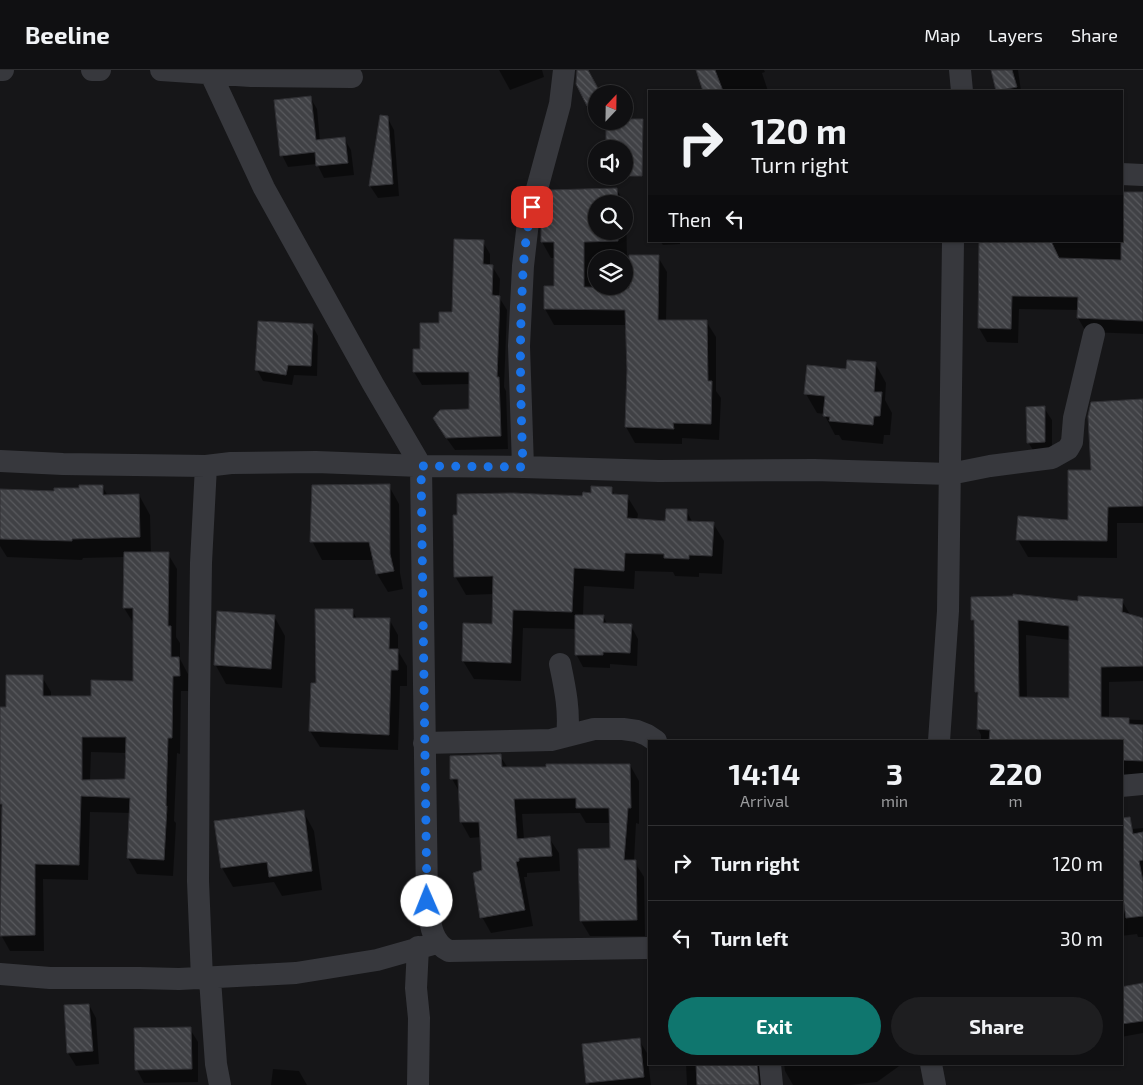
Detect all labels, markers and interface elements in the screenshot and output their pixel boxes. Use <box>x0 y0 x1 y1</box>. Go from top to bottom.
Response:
text: Beeline <box>25 20 110 49</box>
text: Map <box>924 24 960 46</box>
text: Layers <box>988 24 1043 46</box>
text: Share <box>1071 24 1118 46</box>
north arrow <box>588 85 632 130</box>
map controls <box>588 85 633 295</box>
text: 120 m <box>751 109 847 151</box>
icon: right <box>668 110 733 175</box>
button: sound <box>588 140 633 185</box>
text: Turn right <box>751 151 849 177</box>
pin <box>511 186 553 228</box>
icon: arrive <box>518 193 546 221</box>
button: search <box>588 195 633 240</box>
icon: left <box>721 205 749 233</box>
text: Then <box>668 208 711 231</box>
button: layers <box>588 250 633 295</box>
text: 14:14 <box>729 755 800 791</box>
text: 3 <box>886 755 903 791</box>
text: 220 <box>989 755 1042 791</box>
text: Arrival <box>740 791 789 810</box>
text: min <box>881 791 908 810</box>
text: m <box>1009 791 1023 810</box>
icon: right <box>668 849 696 877</box>
text: Turn right <box>711 852 799 875</box>
text: 120 m <box>1052 852 1103 875</box>
position arrow <box>400 874 452 926</box>
icon: left <box>668 924 696 952</box>
text: Turn left <box>711 927 788 950</box>
text: 30 m <box>1060 927 1103 950</box>
button: Exit <box>668 997 881 1055</box>
button: Share <box>891 997 1103 1055</box>

